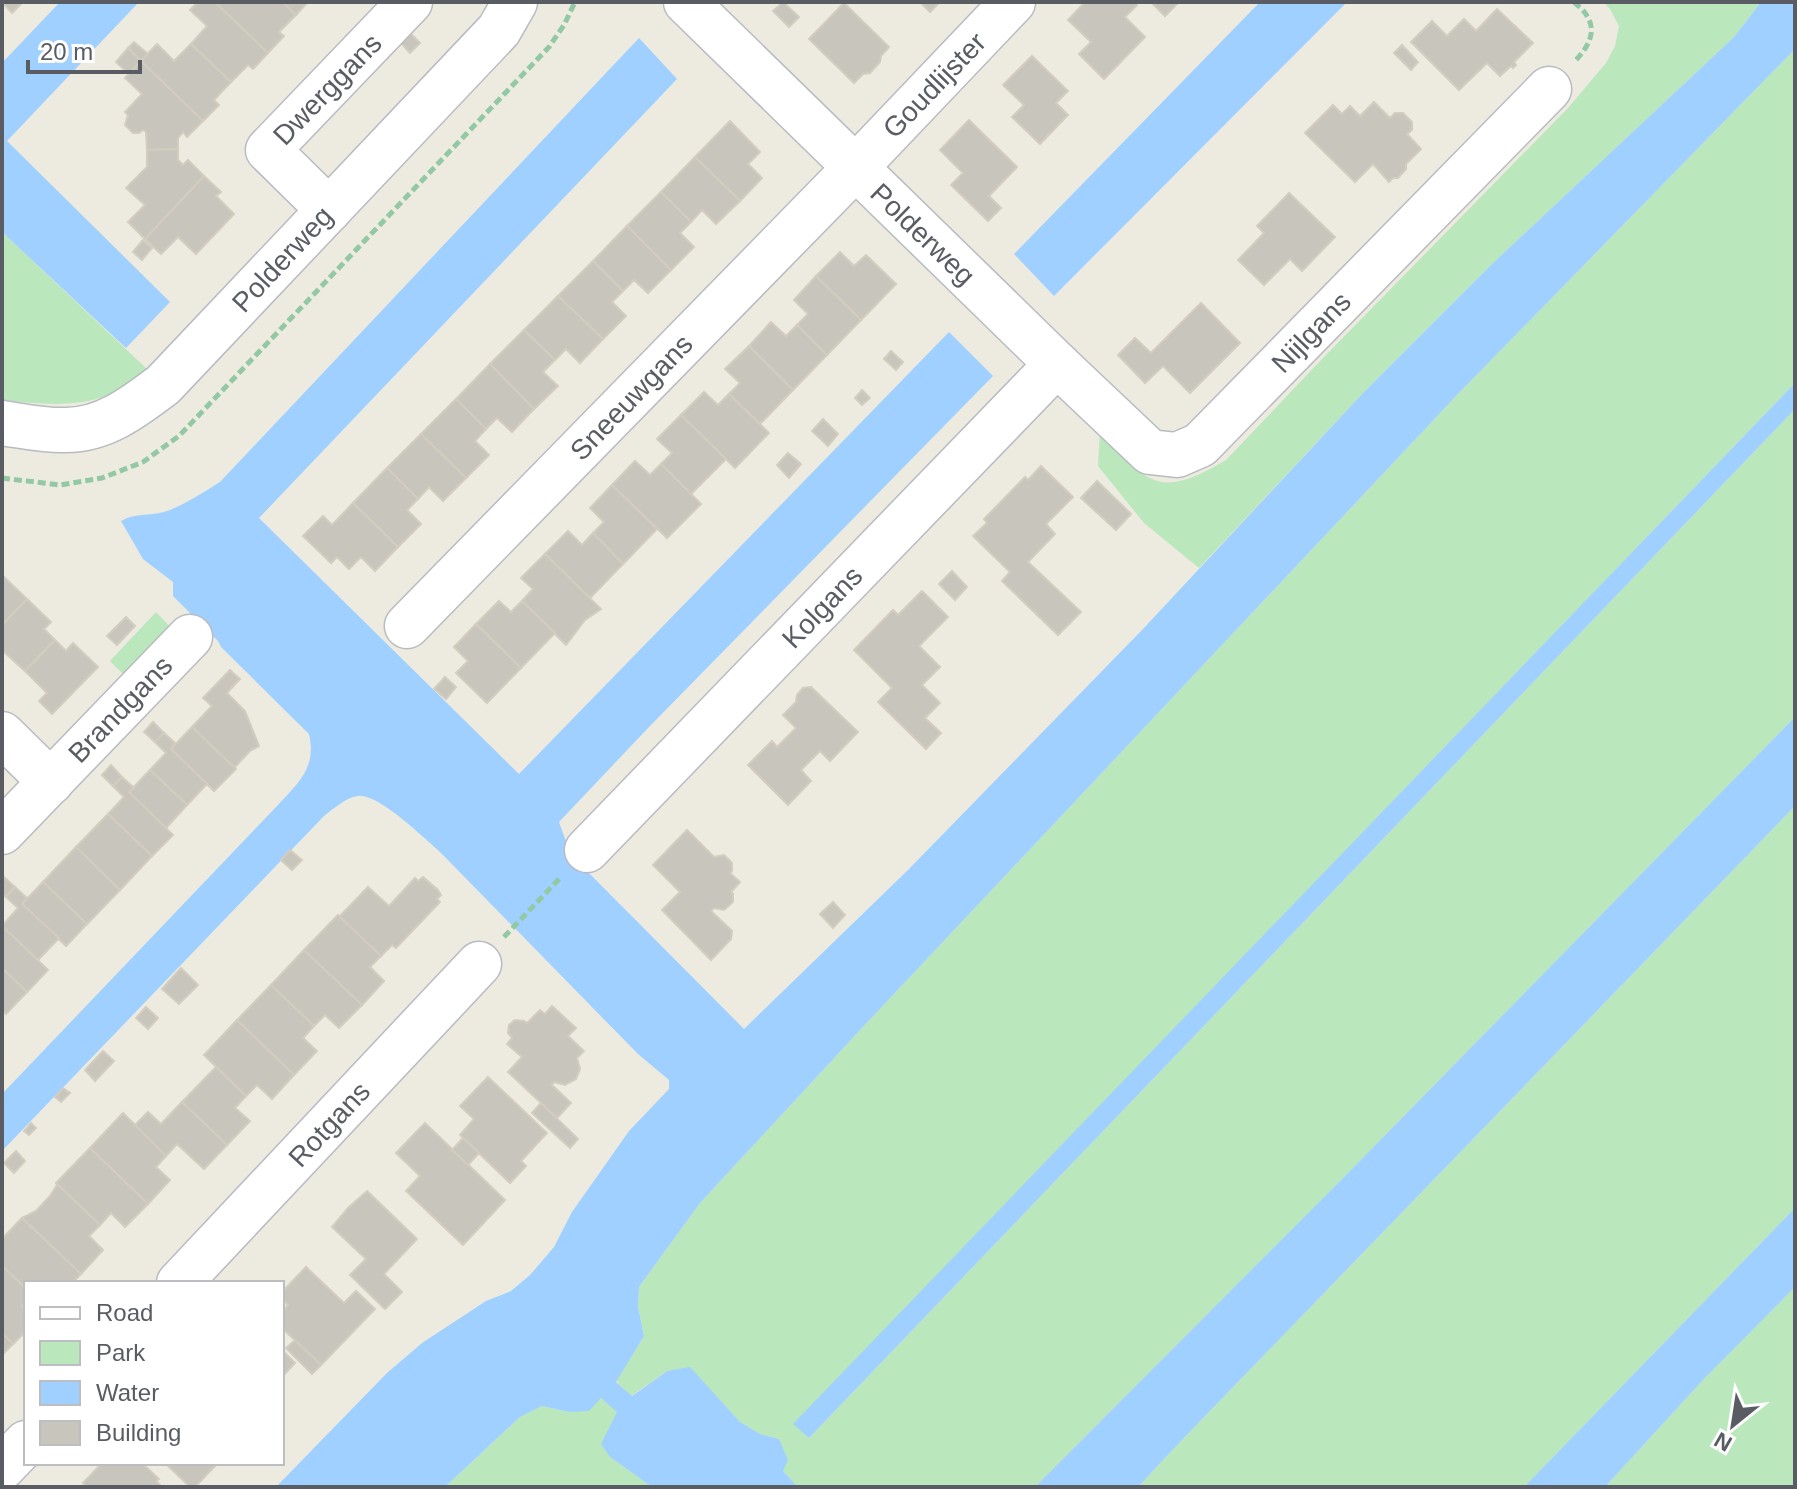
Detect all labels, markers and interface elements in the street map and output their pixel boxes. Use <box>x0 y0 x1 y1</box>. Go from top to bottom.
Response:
scale bar <box>28 24 140 74</box>
street label: Goudlijster <box>877 26 992 144</box>
street label: Dwerggans <box>267 28 388 151</box>
text: 20 m <box>40 38 93 65</box>
street label: Polderweg <box>864 177 981 291</box>
street label: Polderweg <box>226 200 339 318</box>
street label: Nijlgans <box>1266 286 1357 379</box>
street label: Sneeuwgans <box>564 328 699 466</box>
street label: Kolgans <box>776 560 869 655</box>
street label: Brandgans <box>62 650 179 769</box>
street label: Rotgans <box>282 1076 376 1173</box>
legend <box>24 1281 284 1465</box>
text: Road <box>96 1299 153 1326</box>
text: Park <box>96 1339 146 1366</box>
text: Water <box>96 1379 159 1406</box>
north arrow <box>1693 1385 1773 1465</box>
text: Building <box>96 1419 181 1446</box>
text: N <box>1710 1427 1736 1457</box>

